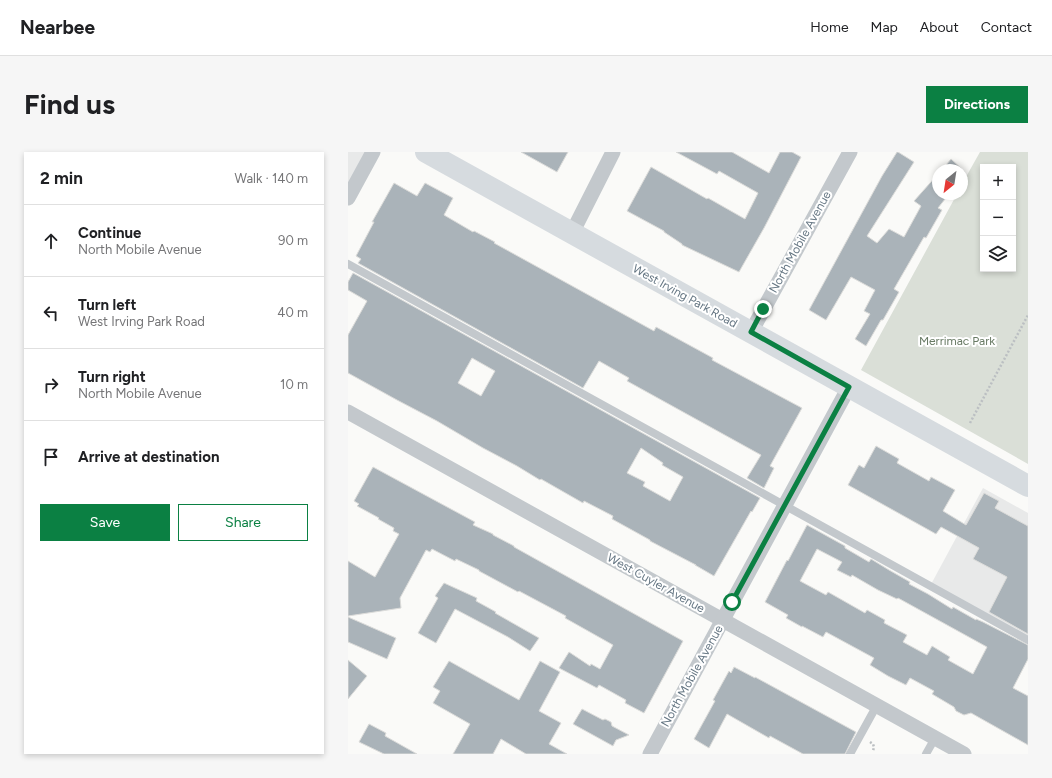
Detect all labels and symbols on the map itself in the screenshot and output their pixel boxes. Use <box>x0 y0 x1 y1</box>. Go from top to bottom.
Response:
north arrow <box>932 164 968 200</box>
street label: North Mobile Avenue <box>766 188 834 295</box>
street label: West Irving Park Road <box>630 261 740 331</box>
route end <box>754 300 772 318</box>
park label: Merrimac Park <box>919 334 995 348</box>
street label: West Cuyler Avenue <box>605 550 708 616</box>
route start <box>723 593 741 611</box>
street label: North Mobile Avenue <box>658 622 726 729</box>

